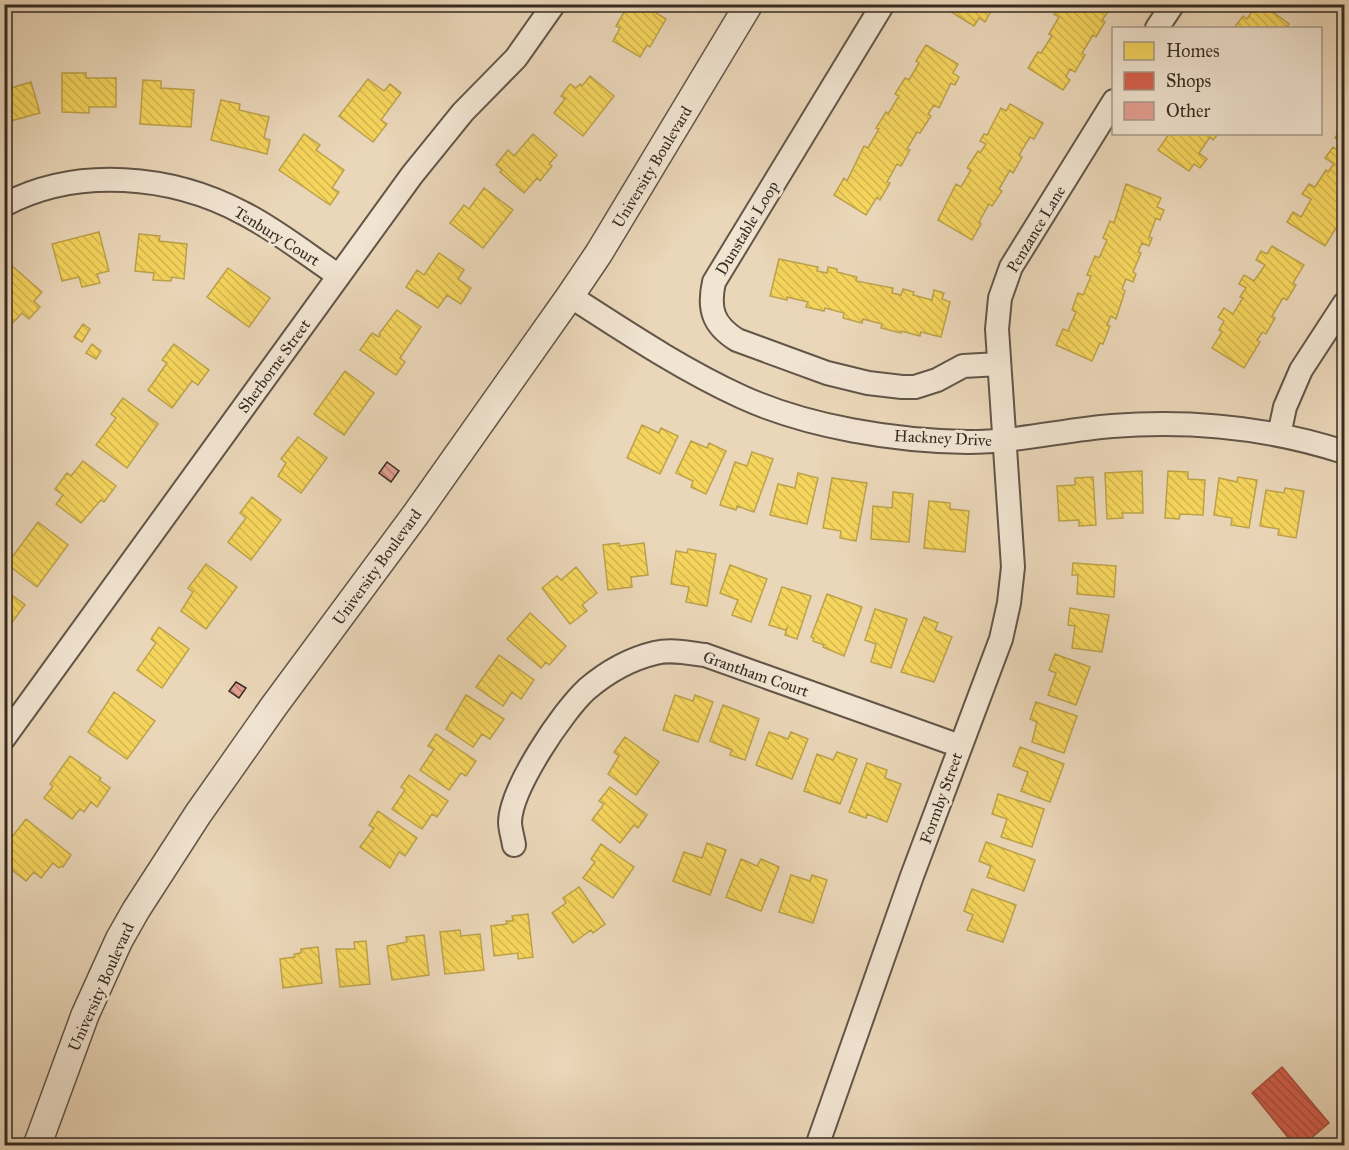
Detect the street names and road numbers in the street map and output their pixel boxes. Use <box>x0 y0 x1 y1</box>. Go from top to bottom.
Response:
street label: University Boulevard <box>608 103 696 231</box>
street label: Dunstable Loop <box>711 178 783 278</box>
street label: Penzance Lane <box>1003 182 1069 276</box>
street label: Tenbury Court <box>231 202 324 270</box>
street label: Sherborne Street <box>234 315 315 417</box>
street label: Hackney Drive <box>894 426 993 450</box>
street label: University Boulevard <box>329 505 425 629</box>
street label: Grantham Court <box>701 647 812 701</box>
street label: Formby Street <box>916 749 966 846</box>
street label: University Boulevard <box>64 920 138 1054</box>

